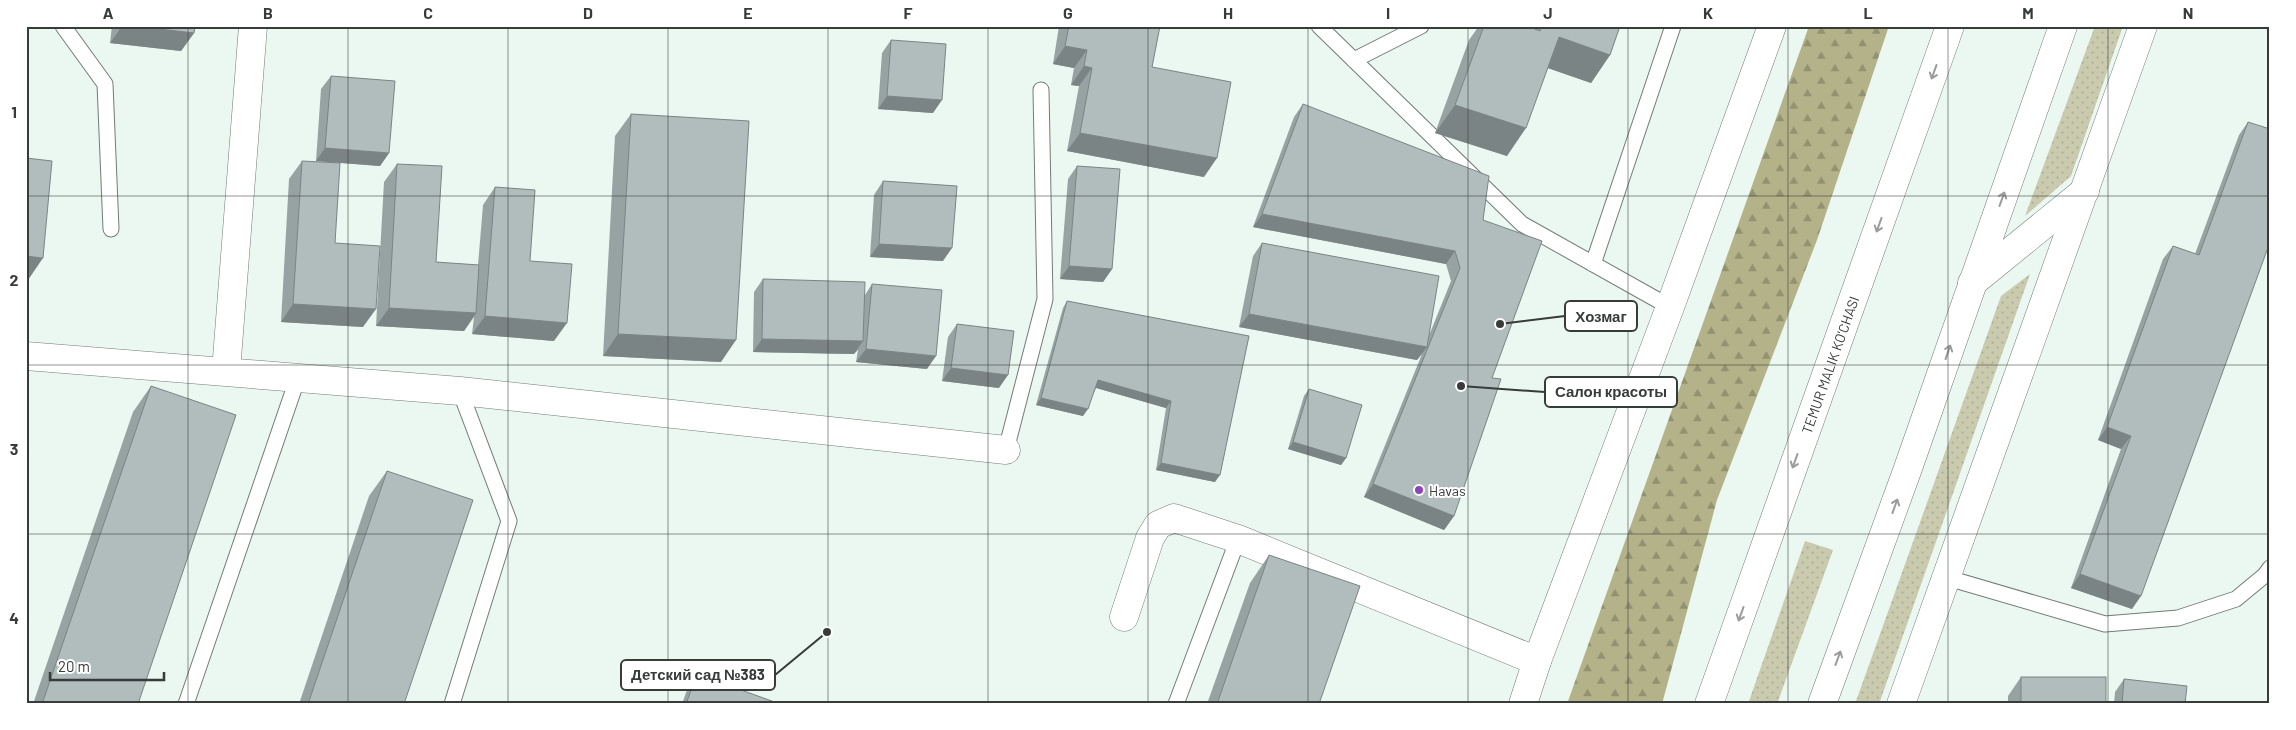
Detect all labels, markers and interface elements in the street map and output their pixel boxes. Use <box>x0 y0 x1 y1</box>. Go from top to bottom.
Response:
text: A <box>103 3 114 22</box>
text: B <box>263 3 273 22</box>
text: C <box>423 3 433 22</box>
text: D <box>583 3 593 22</box>
text: E <box>743 3 753 22</box>
text: F <box>904 3 913 22</box>
text: G <box>1063 3 1073 22</box>
text: H <box>1223 3 1233 22</box>
text: I <box>1386 3 1390 22</box>
text: J <box>1543 3 1553 22</box>
text: K <box>1703 3 1713 22</box>
text: L <box>1863 3 1873 22</box>
text: M <box>2022 3 2034 22</box>
text: N <box>2183 3 2193 22</box>
one-way arrow <box>1929 64 1938 79</box>
text: 1 <box>11 102 17 121</box>
one-way arrow <box>1997 191 2007 207</box>
one-way arrow <box>1874 217 1883 232</box>
text: 2 <box>10 270 19 289</box>
street label: TEMUR MALIK KO'CHASI <box>1797 294 1862 436</box>
callout: Хозмаг <box>1565 301 1637 331</box>
text: Хозмаг <box>1575 307 1627 325</box>
one-way arrow <box>1944 345 1953 360</box>
callout: Салон красоты <box>1545 377 1677 407</box>
text: Салон красоты <box>1555 382 1667 400</box>
text: 3 <box>10 439 18 458</box>
one-way arrow <box>1790 452 1799 468</box>
place label: Havas <box>1429 482 1466 499</box>
marker: Havas <box>1413 484 1425 496</box>
one-way arrow <box>1891 498 1900 514</box>
one-way arrow <box>1736 606 1745 621</box>
text: 4 <box>9 608 19 627</box>
scale bar <box>50 650 164 682</box>
one-way arrow <box>1834 651 1843 666</box>
text: 20 m <box>58 657 90 675</box>
callout: Детский сад №383 <box>621 660 775 690</box>
text: Детский сад №383 <box>631 665 765 683</box>

